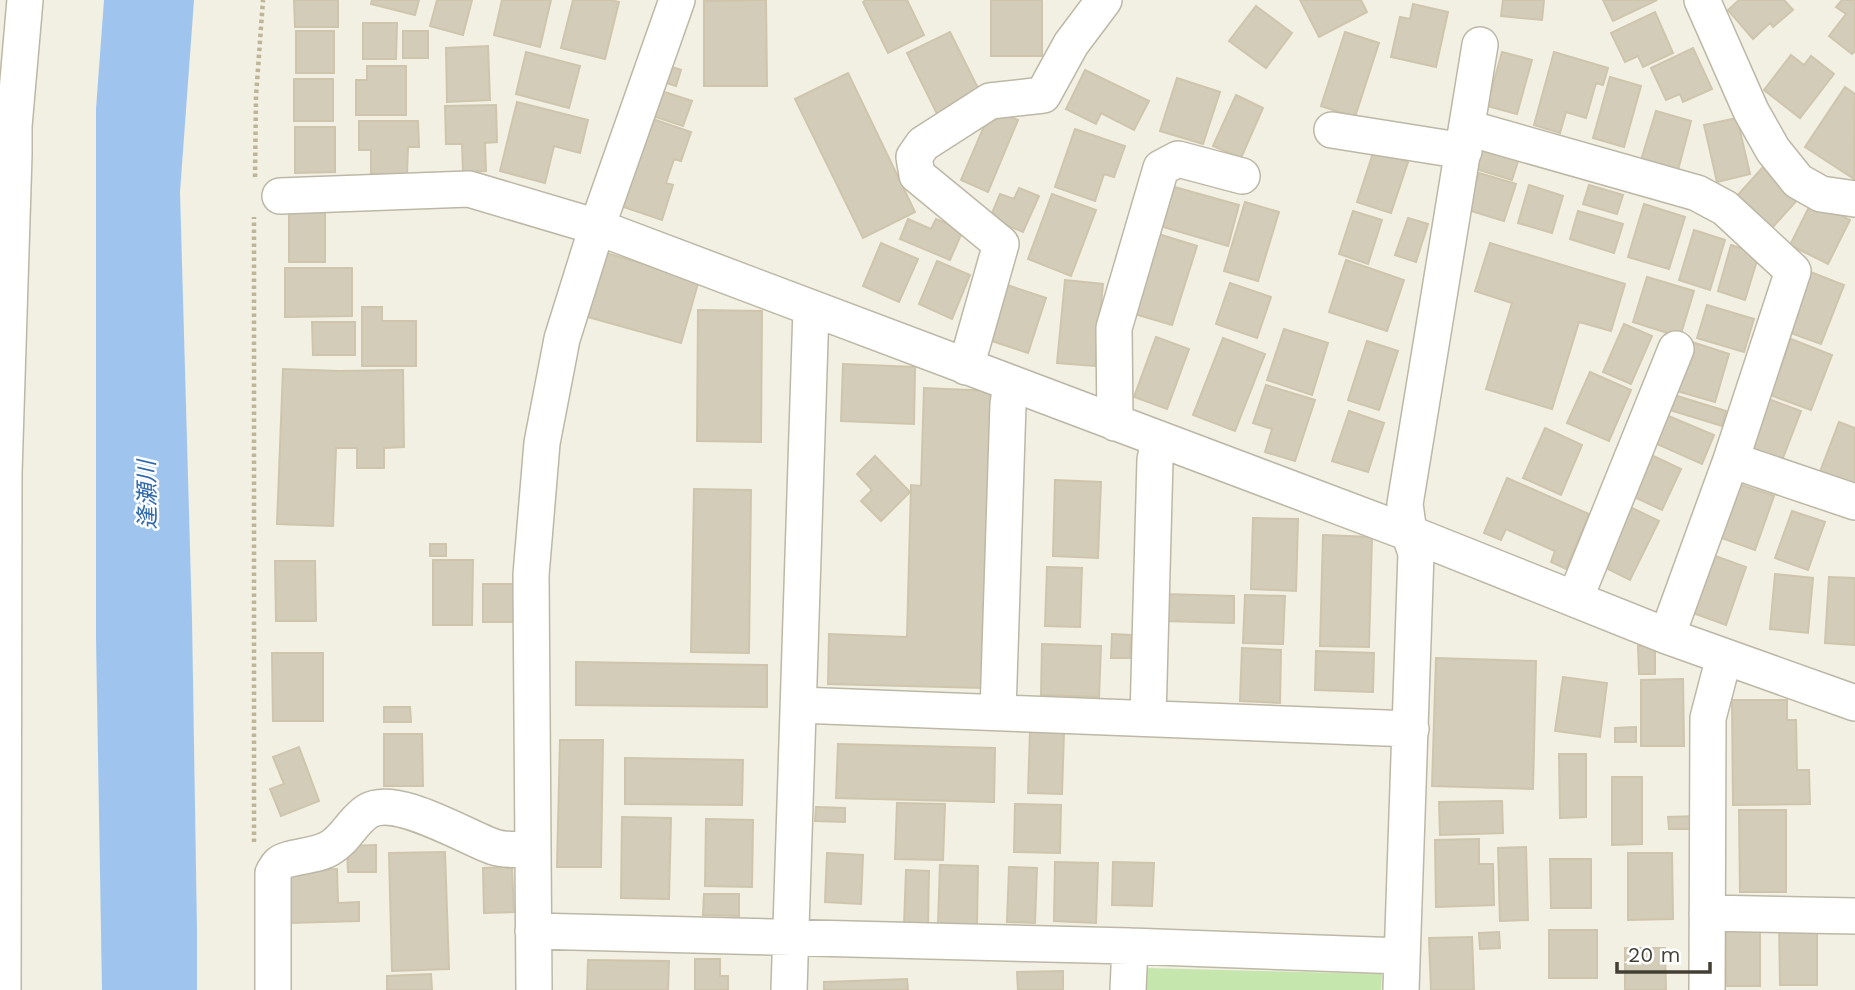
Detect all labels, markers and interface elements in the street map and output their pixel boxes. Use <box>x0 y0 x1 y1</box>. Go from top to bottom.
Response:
water label: 逢瀬川 <box>133 457 162 530</box>
scale bar <box>1617 930 1710 974</box>
text: 20 m <box>1628 942 1680 967</box>

